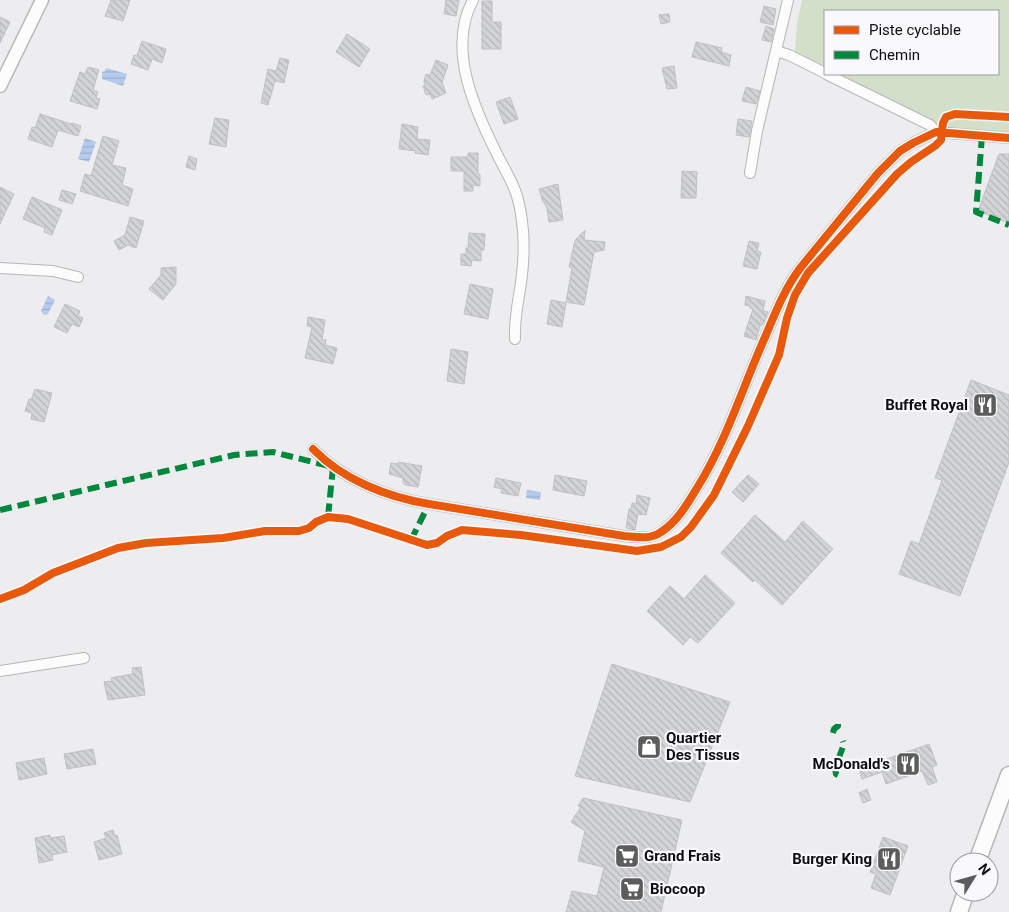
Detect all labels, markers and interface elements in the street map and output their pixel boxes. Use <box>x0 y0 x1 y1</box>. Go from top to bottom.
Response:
legend <box>824 10 999 75</box>
text: Piste cyclable <box>869 21 961 39</box>
text: Chemin <box>869 46 920 64</box>
restaurant icon: Buffet Royal <box>972 392 998 418</box>
place label: Buffet Royal <box>885 396 968 414</box>
place label: Quartier Des Tissus <box>666 729 740 764</box>
shop icon: Quartier Des Tissus <box>636 734 662 760</box>
restaurant icon: McDonald's <box>895 751 921 777</box>
place label: McDonald's <box>813 755 890 773</box>
supermarket icon: Grand Frais <box>614 843 640 869</box>
restaurant icon: Burger King <box>876 846 902 872</box>
place label: Grand Frais <box>644 847 721 865</box>
place label: Burger King <box>792 850 872 868</box>
north arrow <box>949 852 999 902</box>
text: N <box>975 860 994 878</box>
supermarket icon: Biocoop <box>619 876 645 902</box>
place label: Biocoop <box>650 880 705 898</box>

